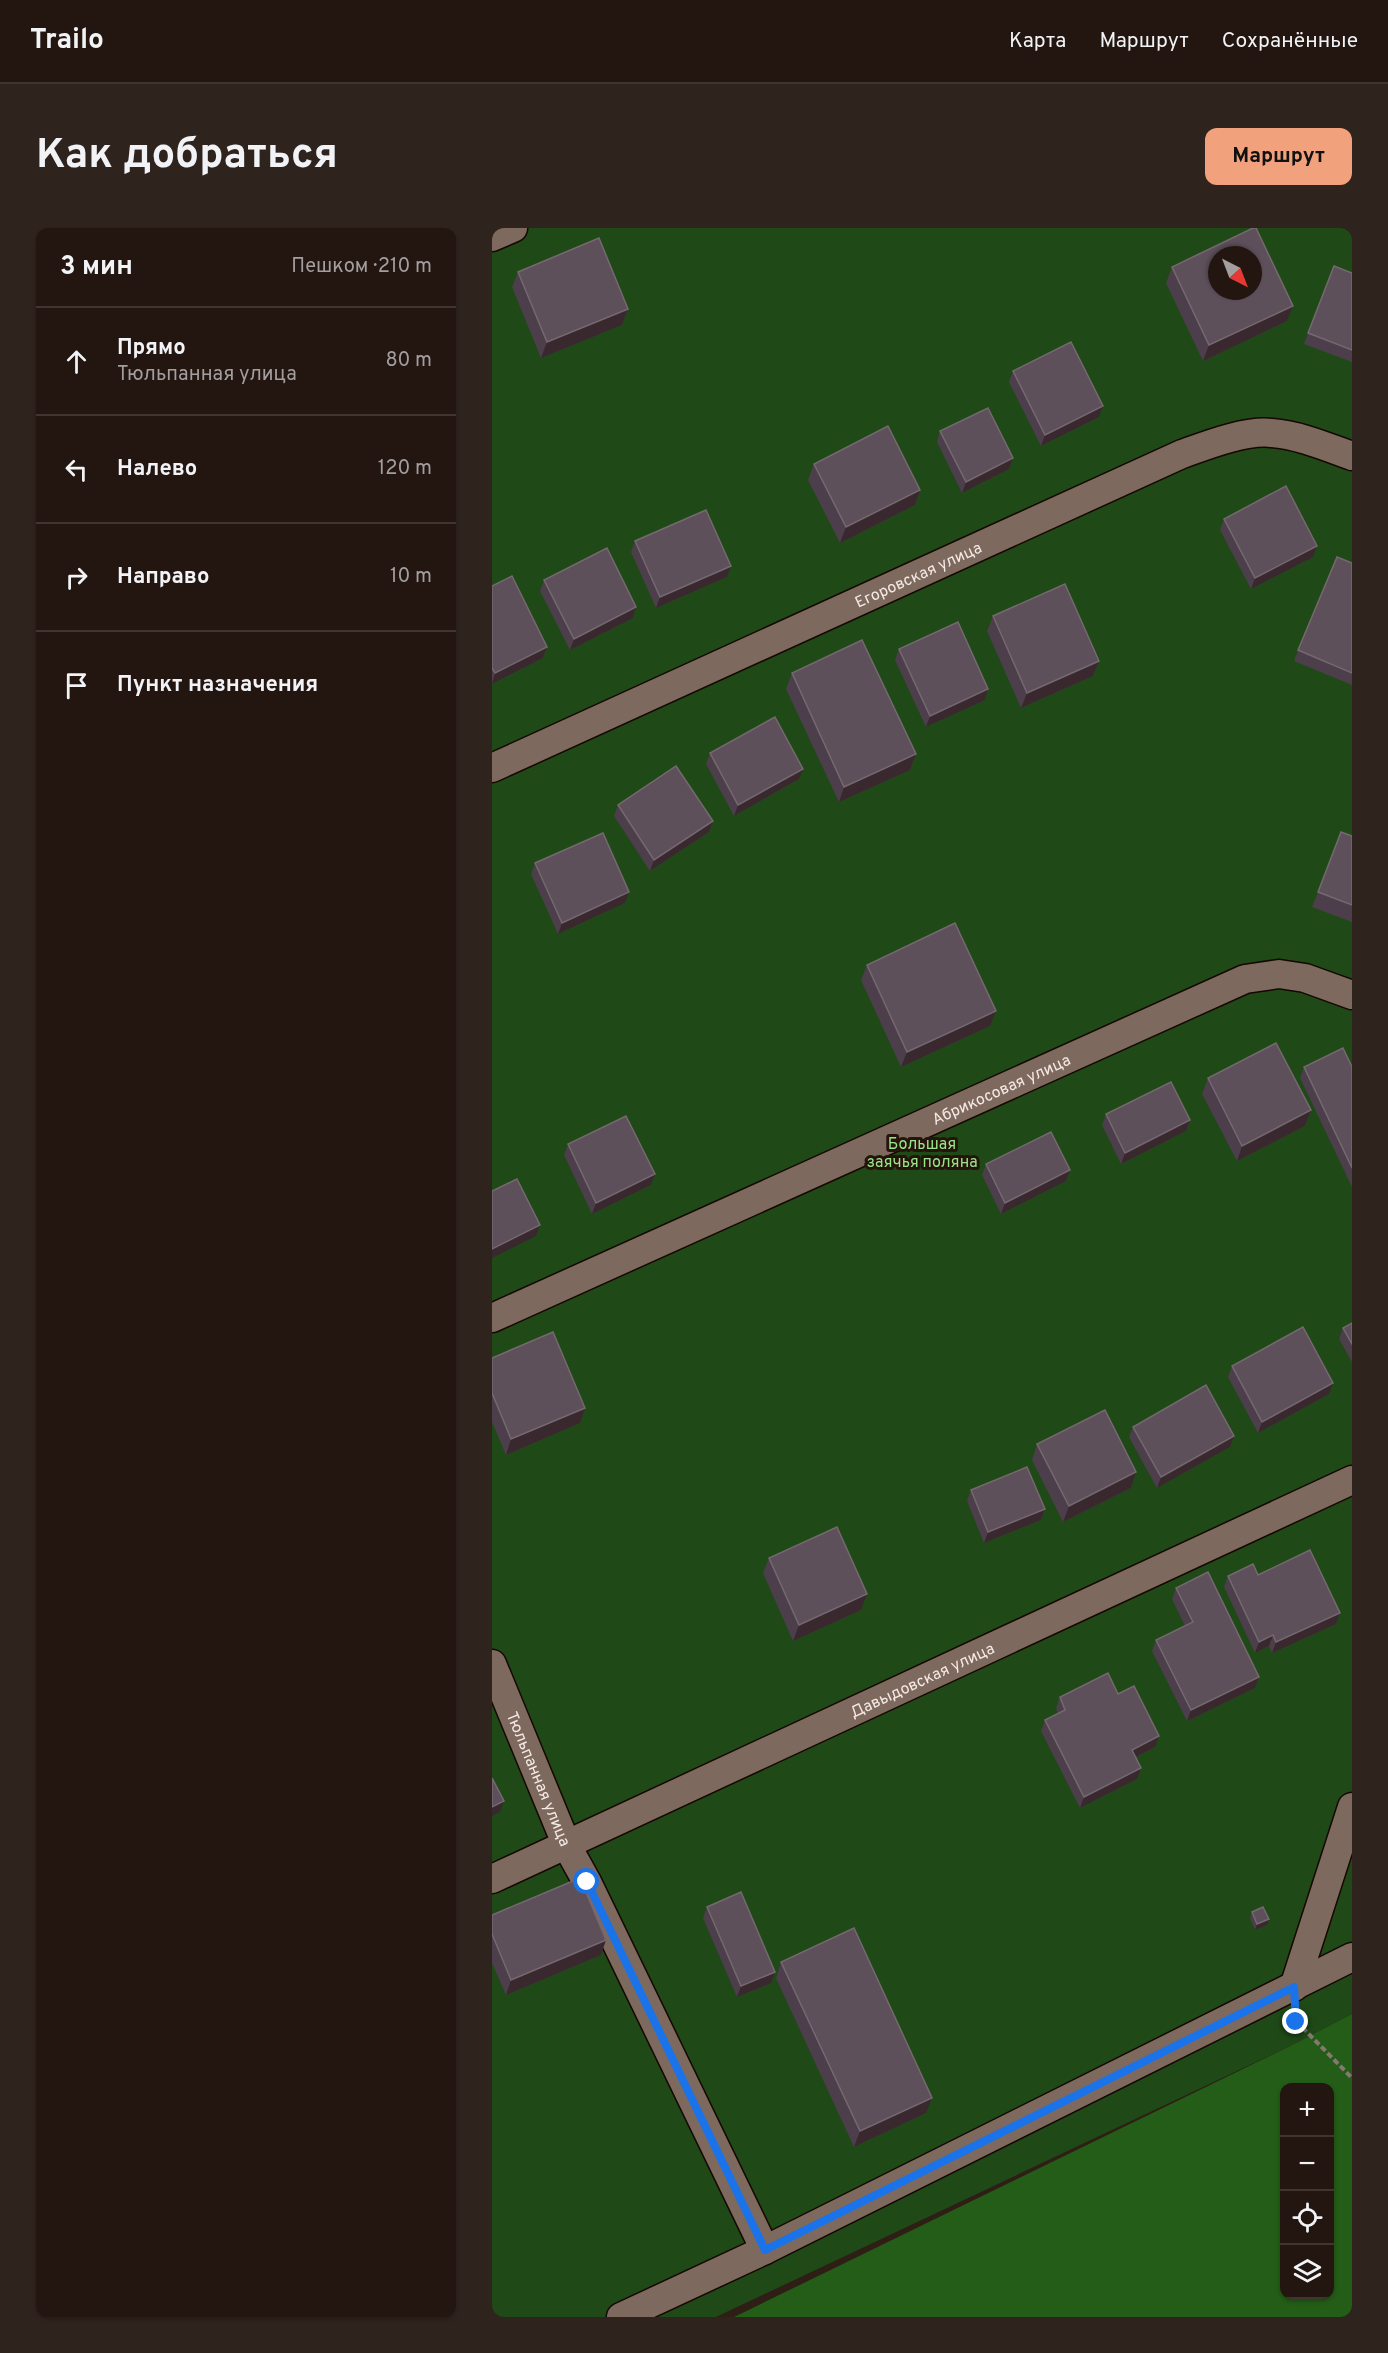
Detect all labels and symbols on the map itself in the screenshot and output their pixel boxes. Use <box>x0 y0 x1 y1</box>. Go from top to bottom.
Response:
north arrow <box>1208 246 1262 300</box>
street label: Егоровская улица <box>852 538 985 613</box>
street label: Абрикосовая улица <box>929 1051 1074 1131</box>
park label: Большая заячья поляна <box>866 1135 978 1173</box>
street label: Давыдовская улица <box>847 1639 998 1723</box>
street label: Тюльпанная улица <box>501 1709 574 1850</box>
route start <box>573 1868 599 1894</box>
route end <box>1282 2008 1308 2034</box>

